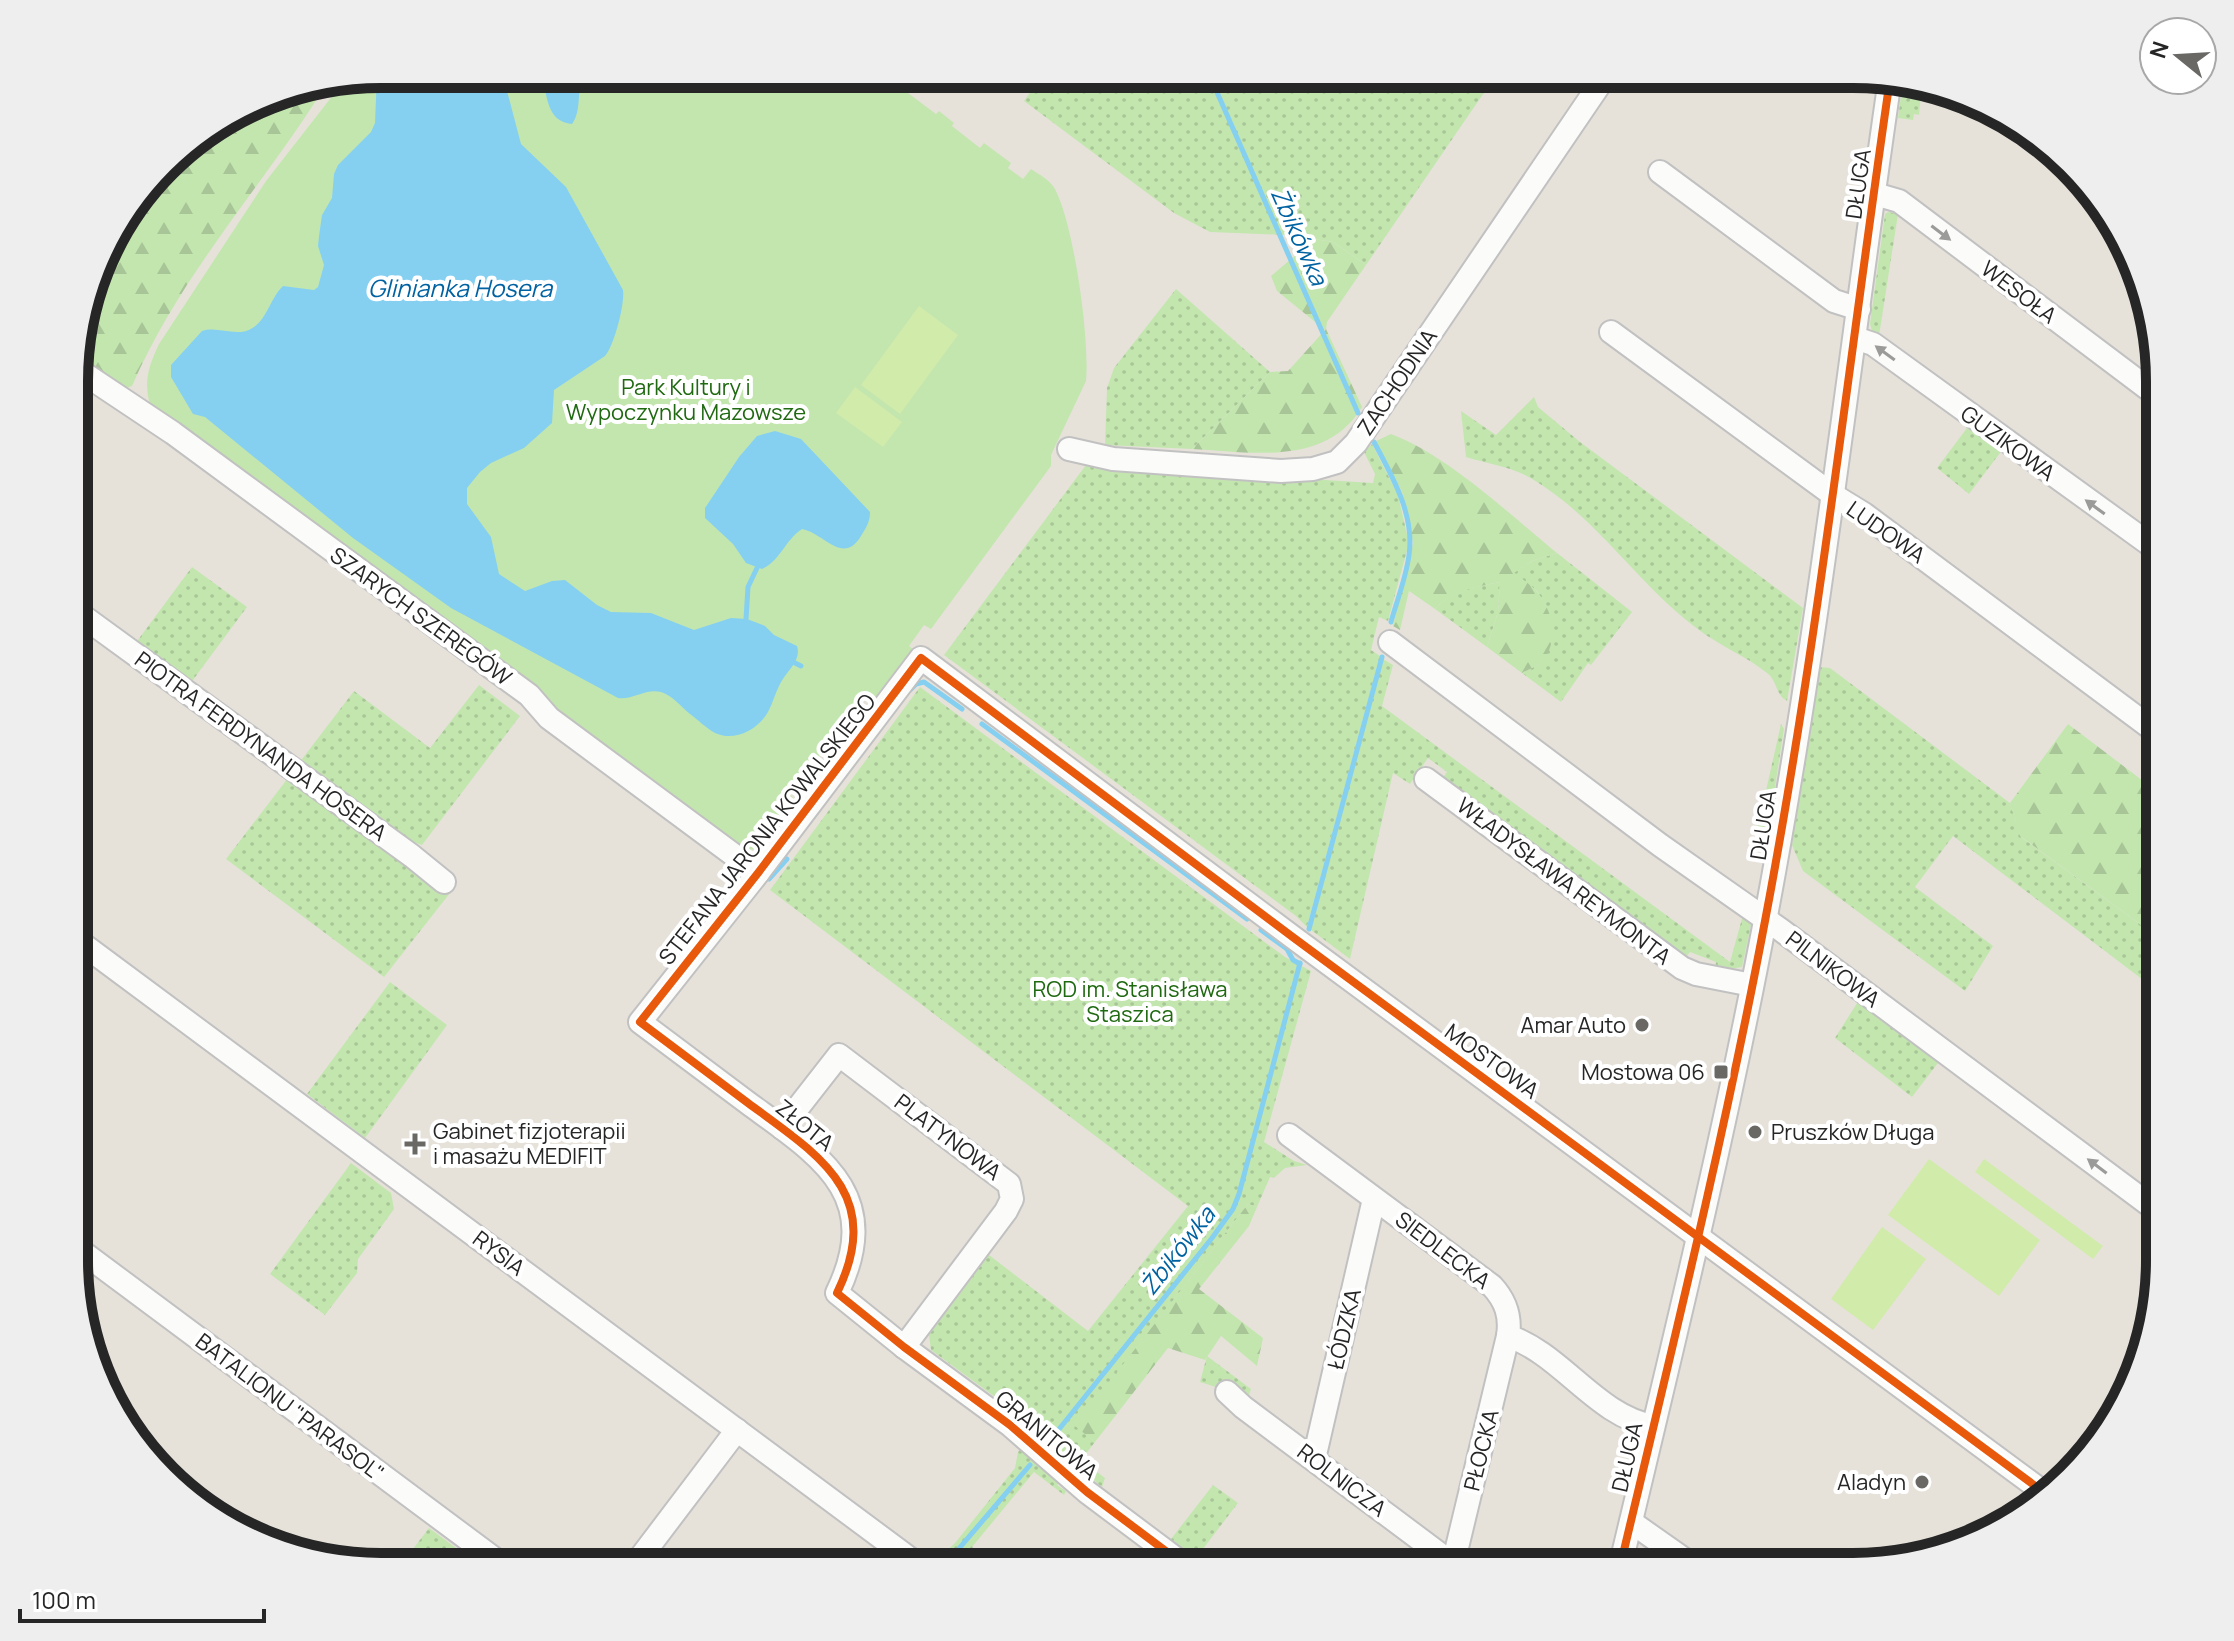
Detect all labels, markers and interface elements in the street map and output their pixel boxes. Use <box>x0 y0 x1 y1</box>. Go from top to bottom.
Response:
north arrow <box>2138 16 2218 96</box>
text: N <box>2142 38 2176 62</box>
street label: DŁUGA <box>1838 147 1878 221</box>
water label: Żbikówka <box>1264 182 1337 292</box>
one-way arrow <box>1930 225 1952 241</box>
street label: WESOŁA <box>1975 254 2063 330</box>
water label: Glinianka Hosera <box>368 271 554 304</box>
street label: ZACHODNIA <box>1350 323 1444 441</box>
one-way arrow <box>1875 346 1895 362</box>
park label: Park Kultury i Wypoczynku Mazowsze <box>566 372 806 427</box>
street label: GUZIKOWA <box>1955 398 2061 488</box>
street label: LUDOWA <box>1841 494 1931 570</box>
one-way arrow <box>2085 499 2106 515</box>
street label: SZARYCH SZEREGÓW <box>324 540 518 692</box>
street label: PIOTRA FERDYNANDA HOSERA <box>129 644 393 848</box>
street label: STEFANA JARONIA KOWALSKIEGO <box>652 687 882 971</box>
street label: DŁUGA <box>1743 788 1783 862</box>
street label: WŁADYSŁAWA REYMONTA <box>1451 790 1677 972</box>
street label: PILNIKOWA <box>1780 924 1886 1014</box>
park label: ROD im. Stanisława Staszica <box>1032 974 1228 1029</box>
place label: Amar Auto <box>1520 1010 1626 1040</box>
marker: Amar Auto <box>1633 1016 1651 1034</box>
street label: MOSTOWA <box>1439 1017 1545 1105</box>
place label: Mostowa 06 <box>1581 1057 1705 1087</box>
marker: Mostowa 06 <box>1712 1063 1730 1081</box>
street label: PLATYNOWA <box>888 1087 1008 1187</box>
street label: ZŁOTA <box>770 1092 840 1158</box>
place label: Gabinet fizjoterapii i masażu MEDIFIT <box>433 1116 626 1171</box>
place label: Pruszków Długa <box>1771 1117 1934 1147</box>
marker: Pruszków Długa <box>1746 1123 1764 1141</box>
marker: Gabinet fizjoterapii i masażu MEDIFIT <box>404 1133 426 1155</box>
one-way arrow <box>2087 1158 2107 1174</box>
water label: Żbikówka <box>1132 1198 1223 1301</box>
street label: SIEDLECKA <box>1389 1204 1497 1296</box>
street label: RYSIA <box>467 1224 531 1282</box>
street label: ŁÓDZKA <box>1320 1286 1368 1372</box>
street label: BATALIONU "PARASOL" <box>190 1326 390 1488</box>
street label: GRANITOWA <box>990 1383 1105 1487</box>
street label: PŁOCKA <box>1456 1406 1506 1494</box>
street label: DŁUGA <box>1604 1419 1650 1495</box>
street label: ROLNICZA <box>1291 1437 1393 1523</box>
place label: Aladyn <box>1837 1467 1906 1497</box>
marker: Aladyn <box>1913 1473 1931 1491</box>
scale bar <box>20 1573 264 1623</box>
text: 100 m <box>32 1583 96 1616</box>

